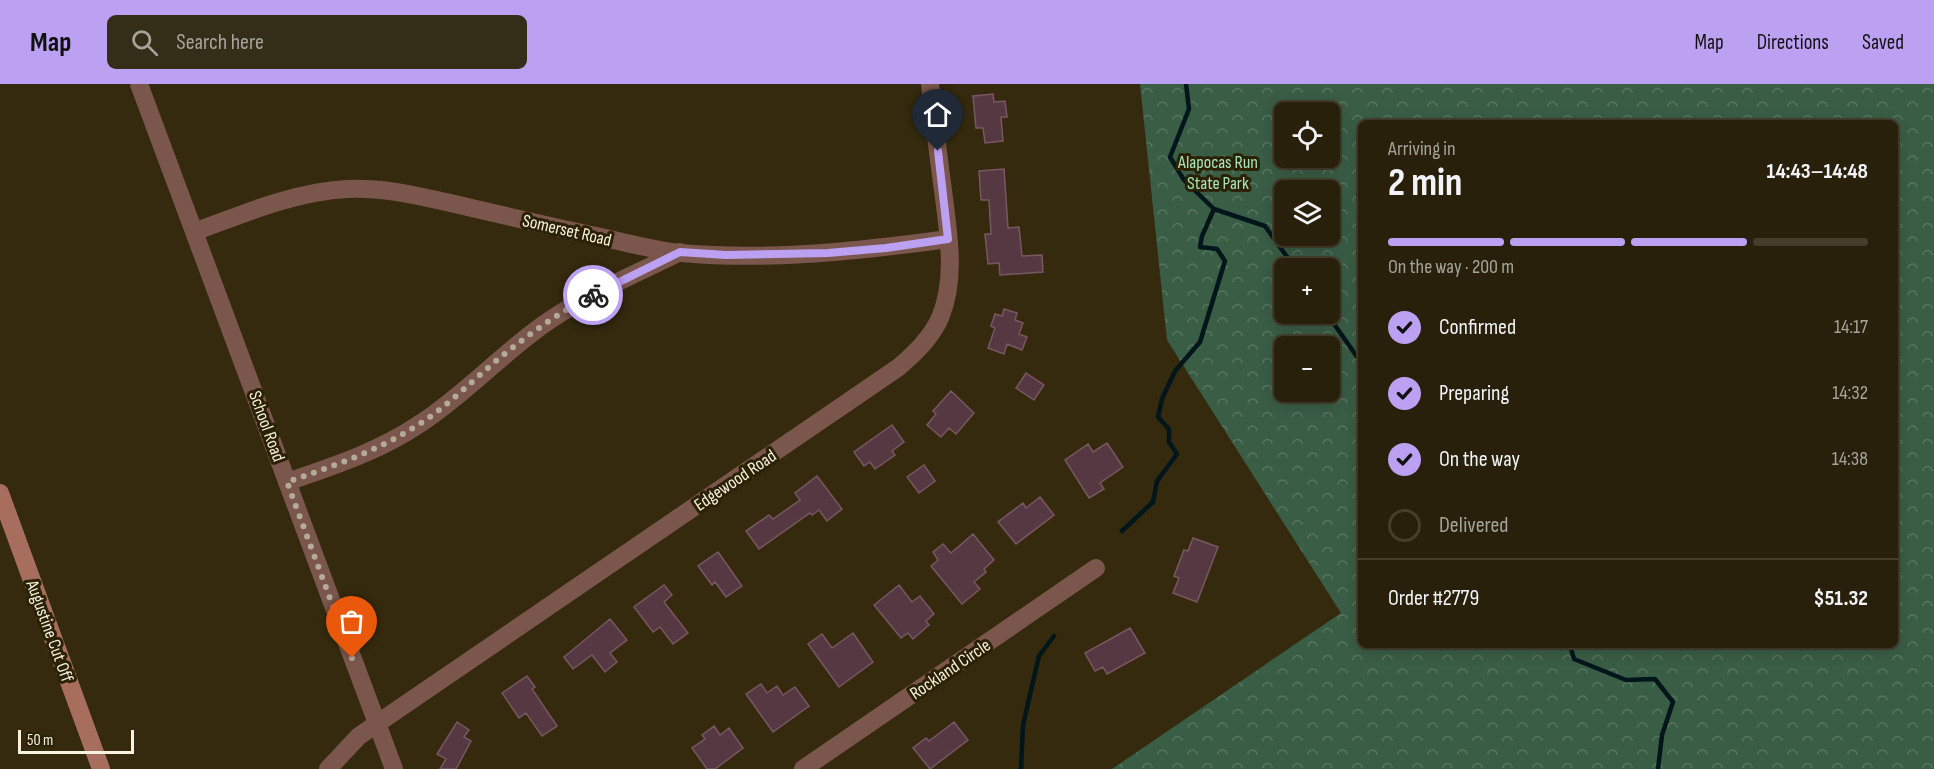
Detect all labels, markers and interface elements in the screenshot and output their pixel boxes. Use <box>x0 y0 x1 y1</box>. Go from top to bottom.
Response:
search box <box>107 15 527 69</box>
text: Map <box>30 26 71 59</box>
icon: search <box>128 26 161 59</box>
text: Search here <box>176 29 264 56</box>
text: Map <box>1694 30 1724 55</box>
text: Directions <box>1757 30 1829 55</box>
text: Saved <box>1862 30 1904 55</box>
pin <box>912 89 963 151</box>
icon: home <box>921 98 954 131</box>
map controls <box>1274 102 1340 402</box>
button: locate <box>1274 102 1340 168</box>
text: Arriving in <box>1388 137 1456 161</box>
park label: Alapocas Run State Park <box>1177 152 1258 194</box>
text: 14:43–14:48 <box>1767 158 1868 185</box>
text: 2 min <box>1388 160 1462 207</box>
button: layers <box>1274 180 1340 246</box>
street label: Somerset Road <box>520 210 614 251</box>
text: On the way · 200 m <box>1388 255 1514 279</box>
button: + <box>1274 258 1340 324</box>
courier <box>563 265 623 325</box>
icon: bike <box>577 279 610 312</box>
icon: check <box>1388 311 1421 344</box>
text: Confirmed <box>1439 314 1516 341</box>
text: 14:17 <box>1834 315 1868 339</box>
button: − <box>1274 336 1340 402</box>
icon: check <box>1388 377 1421 410</box>
text: Preparing <box>1439 380 1509 407</box>
text: 14:32 <box>1832 381 1868 405</box>
street label: School Road <box>244 388 289 464</box>
icon: check <box>1388 443 1421 476</box>
street label: Edgewood Road <box>690 445 780 516</box>
text: On the way <box>1439 446 1520 473</box>
text: 14:38 <box>1832 447 1868 471</box>
text: Delivered <box>1439 512 1508 539</box>
street label: Augustine Cut Off <box>21 576 78 686</box>
text: Order #2779 <box>1388 585 1479 612</box>
text: $51.32 <box>1813 585 1868 612</box>
pin <box>326 596 377 658</box>
icon: bag <box>335 605 368 638</box>
street label: Rockland Circle <box>906 635 995 704</box>
scale bar <box>18 727 134 754</box>
text: 50 m <box>27 731 53 750</box>

